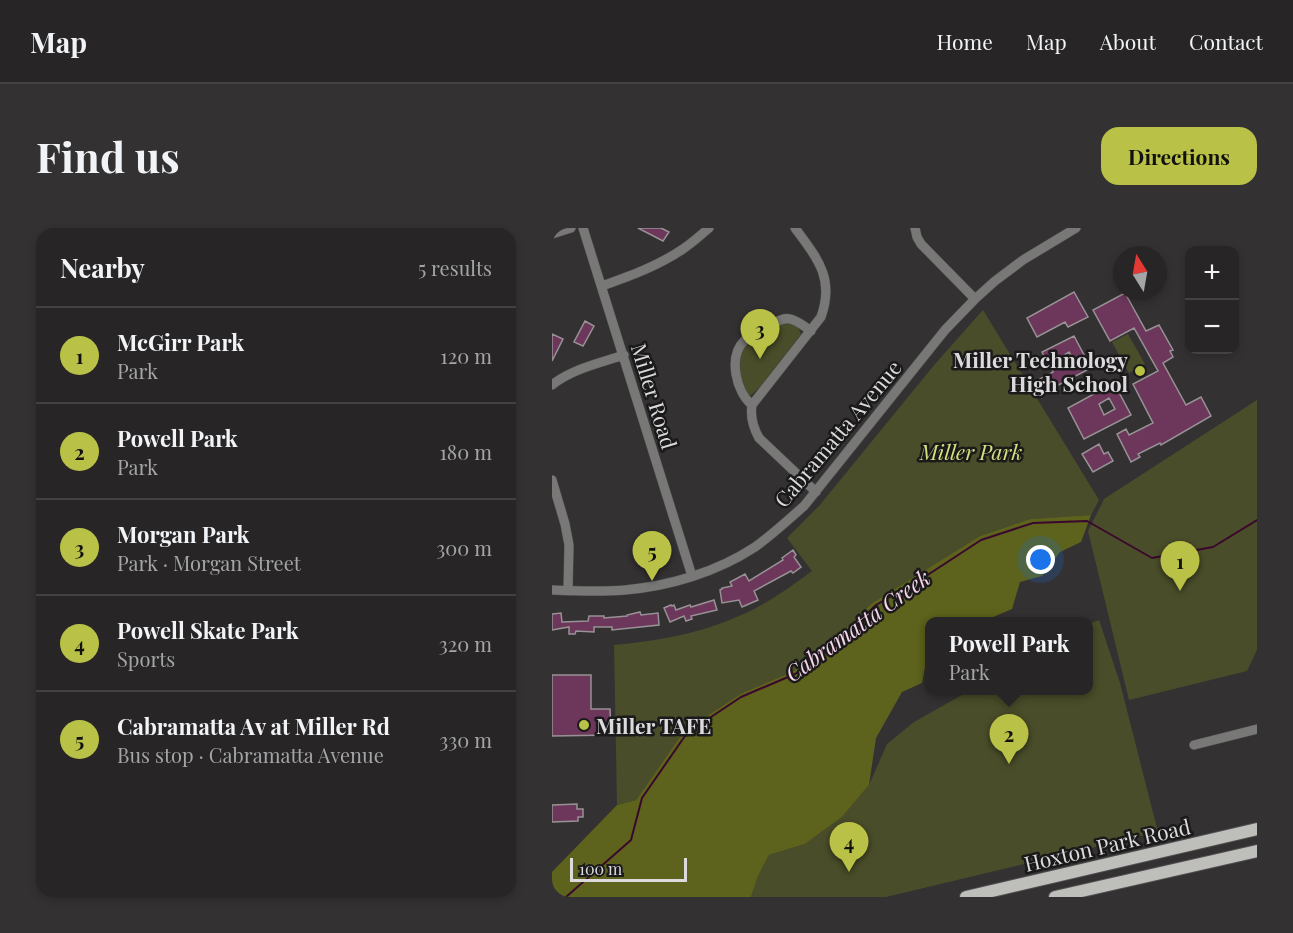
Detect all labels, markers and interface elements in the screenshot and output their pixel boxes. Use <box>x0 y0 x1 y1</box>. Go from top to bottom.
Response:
text: Map <box>30 23 87 60</box>
text: Home <box>937 27 993 55</box>
text: Map <box>1026 27 1067 55</box>
text: About <box>1100 27 1156 55</box>
text: Contact <box>1189 27 1263 55</box>
button: Directions <box>1101 127 1257 185</box>
text: Find us <box>36 128 180 184</box>
north arrow <box>1113 246 1167 300</box>
map controls <box>1185 246 1239 354</box>
button: + <box>1185 246 1239 300</box>
text: Nearby <box>60 250 145 285</box>
text: 5 results <box>418 254 492 281</box>
button: − <box>1185 300 1239 354</box>
pin: 3 <box>740 310 780 359</box>
text: McGirr Park <box>117 327 244 357</box>
street label: Miller Road <box>626 340 684 452</box>
text: 1 <box>76 342 83 369</box>
text: 120 m <box>440 342 492 369</box>
place label: Miller Technology High School <box>953 345 1128 397</box>
street label: Cabramatta Avenue <box>767 354 907 512</box>
text: Park <box>117 357 158 384</box>
marker: Miller Technology High School <box>1133 364 1147 378</box>
text: Powell Park <box>117 423 238 453</box>
park label: Miller Park <box>919 437 1022 465</box>
text: 2 <box>74 438 85 465</box>
text: 180 m <box>439 438 492 465</box>
text: Park <box>117 453 158 480</box>
text: Morgan Park <box>117 519 249 549</box>
pin: 5 <box>632 532 672 581</box>
text: 3 <box>75 534 84 561</box>
text: 300 m <box>436 534 492 561</box>
pin: 1 <box>1160 542 1200 591</box>
your location <box>1026 545 1055 574</box>
text: Park · Morgan Street <box>117 549 301 576</box>
water label: Cabramatta Creek <box>778 562 936 688</box>
text: Powell Skate Park <box>117 615 299 645</box>
popup <box>925 617 1093 695</box>
text: Powell Park <box>949 628 1069 658</box>
text: 4 <box>74 630 85 657</box>
text: 320 m <box>439 630 492 657</box>
text: Sports <box>117 645 175 672</box>
text: Park <box>949 658 990 685</box>
text: Cabramatta Av at Miller Rd <box>117 711 390 741</box>
place label: Miller TAFE <box>596 711 711 739</box>
pin: 2 <box>990 714 1028 764</box>
marker: Miller TAFE <box>577 718 591 732</box>
text: 5 <box>75 726 84 753</box>
text: 330 m <box>439 726 492 753</box>
text: Bus stop · Cabramatta Avenue <box>117 741 384 768</box>
street label: Hoxton Park Road <box>1021 811 1193 877</box>
pin: 4 <box>830 822 868 872</box>
scale bar <box>570 855 687 882</box>
text: 100 m <box>579 858 622 879</box>

